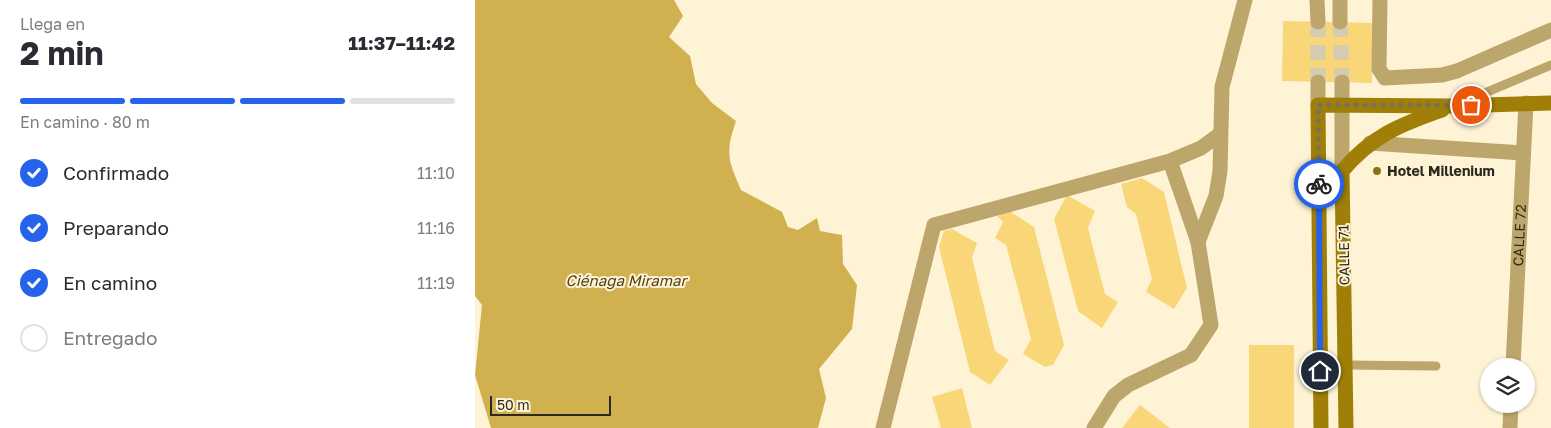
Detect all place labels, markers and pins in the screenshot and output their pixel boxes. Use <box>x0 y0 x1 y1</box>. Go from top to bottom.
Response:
pin <box>1450 84 1492 126</box>
place label: Hotel Millenium <box>1387 162 1495 179</box>
marker: Hotel Millenium <box>1371 165 1383 177</box>
pin <box>1299 350 1341 392</box>

